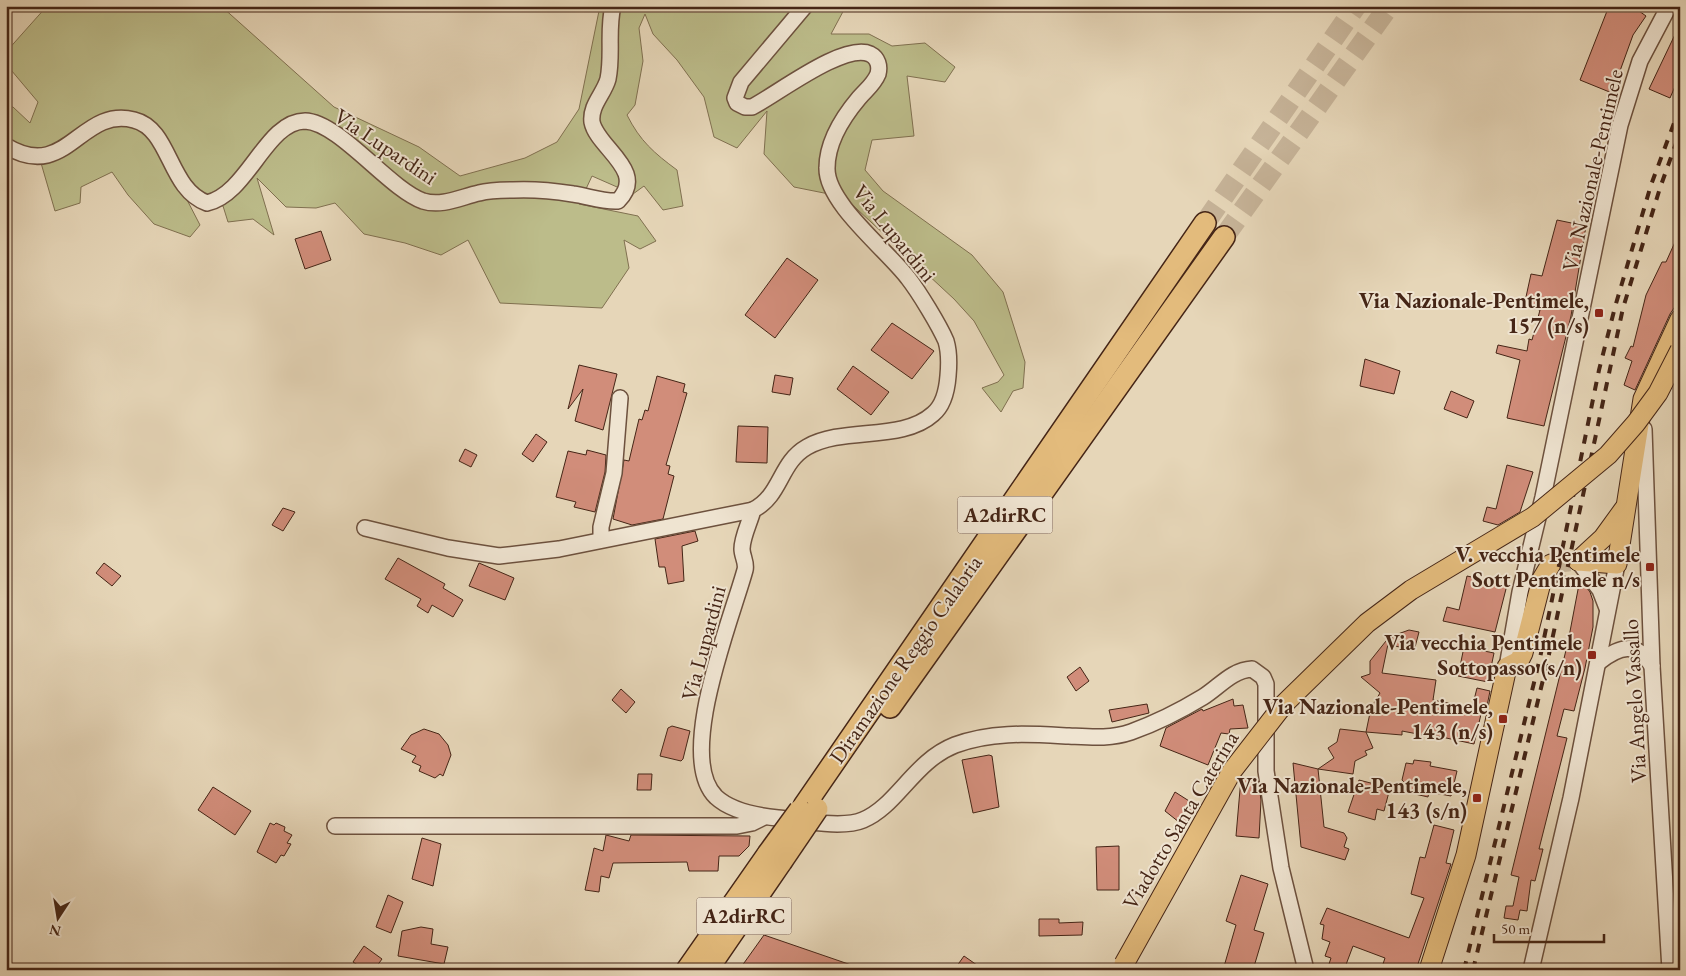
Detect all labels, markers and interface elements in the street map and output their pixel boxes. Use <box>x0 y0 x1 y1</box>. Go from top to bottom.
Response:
street label: Via Nazionale-Pentimele <box>1555 66 1630 274</box>
street label: Via Lupardini <box>329 101 443 191</box>
street label: Via Lupardini <box>846 178 943 288</box>
place label: Via Nazionale-Pentimele, 157 (n/s) <box>1359 286 1589 340</box>
marker: Via Nazionale-Pentimele, 157 (n/s) <box>1593 307 1605 319</box>
road number: A2dirRC <box>958 496 1052 534</box>
place label: V. vecchia Pentimele Sott Pentimele n/s <box>1455 540 1640 594</box>
street label: Diramazione Reggio Calabria <box>822 549 989 769</box>
marker: V. vecchia Pentimele Sott Pentimele n/s <box>1644 561 1656 573</box>
street label: Via Lupardini <box>674 582 733 704</box>
street label: Via Angelo Vassallo <box>1616 618 1653 784</box>
place label: Via vecchia Pentimele Sottopasso (s/n) <box>1384 628 1582 682</box>
marker: Via vecchia Pentimele Sottopasso (s/n) <box>1586 649 1598 661</box>
place label: Via Nazionale-Pentimele, 143 (n/s) <box>1263 692 1493 746</box>
marker: Via Nazionale-Pentimele, 143 (n/s) <box>1497 713 1509 725</box>
street label: Viadotto Santa Caterina <box>1116 725 1245 915</box>
place label: Via Nazionale-Pentimele, 143 (s/n) <box>1237 771 1467 825</box>
marker: Via Nazionale-Pentimele, 143 (s/n) <box>1471 792 1483 804</box>
north arrow <box>32 894 82 944</box>
road number: A2dirRC <box>696 898 792 934</box>
scale bar <box>1494 911 1604 943</box>
text: 50 m <box>1501 919 1530 938</box>
text: N <box>47 921 63 941</box>

